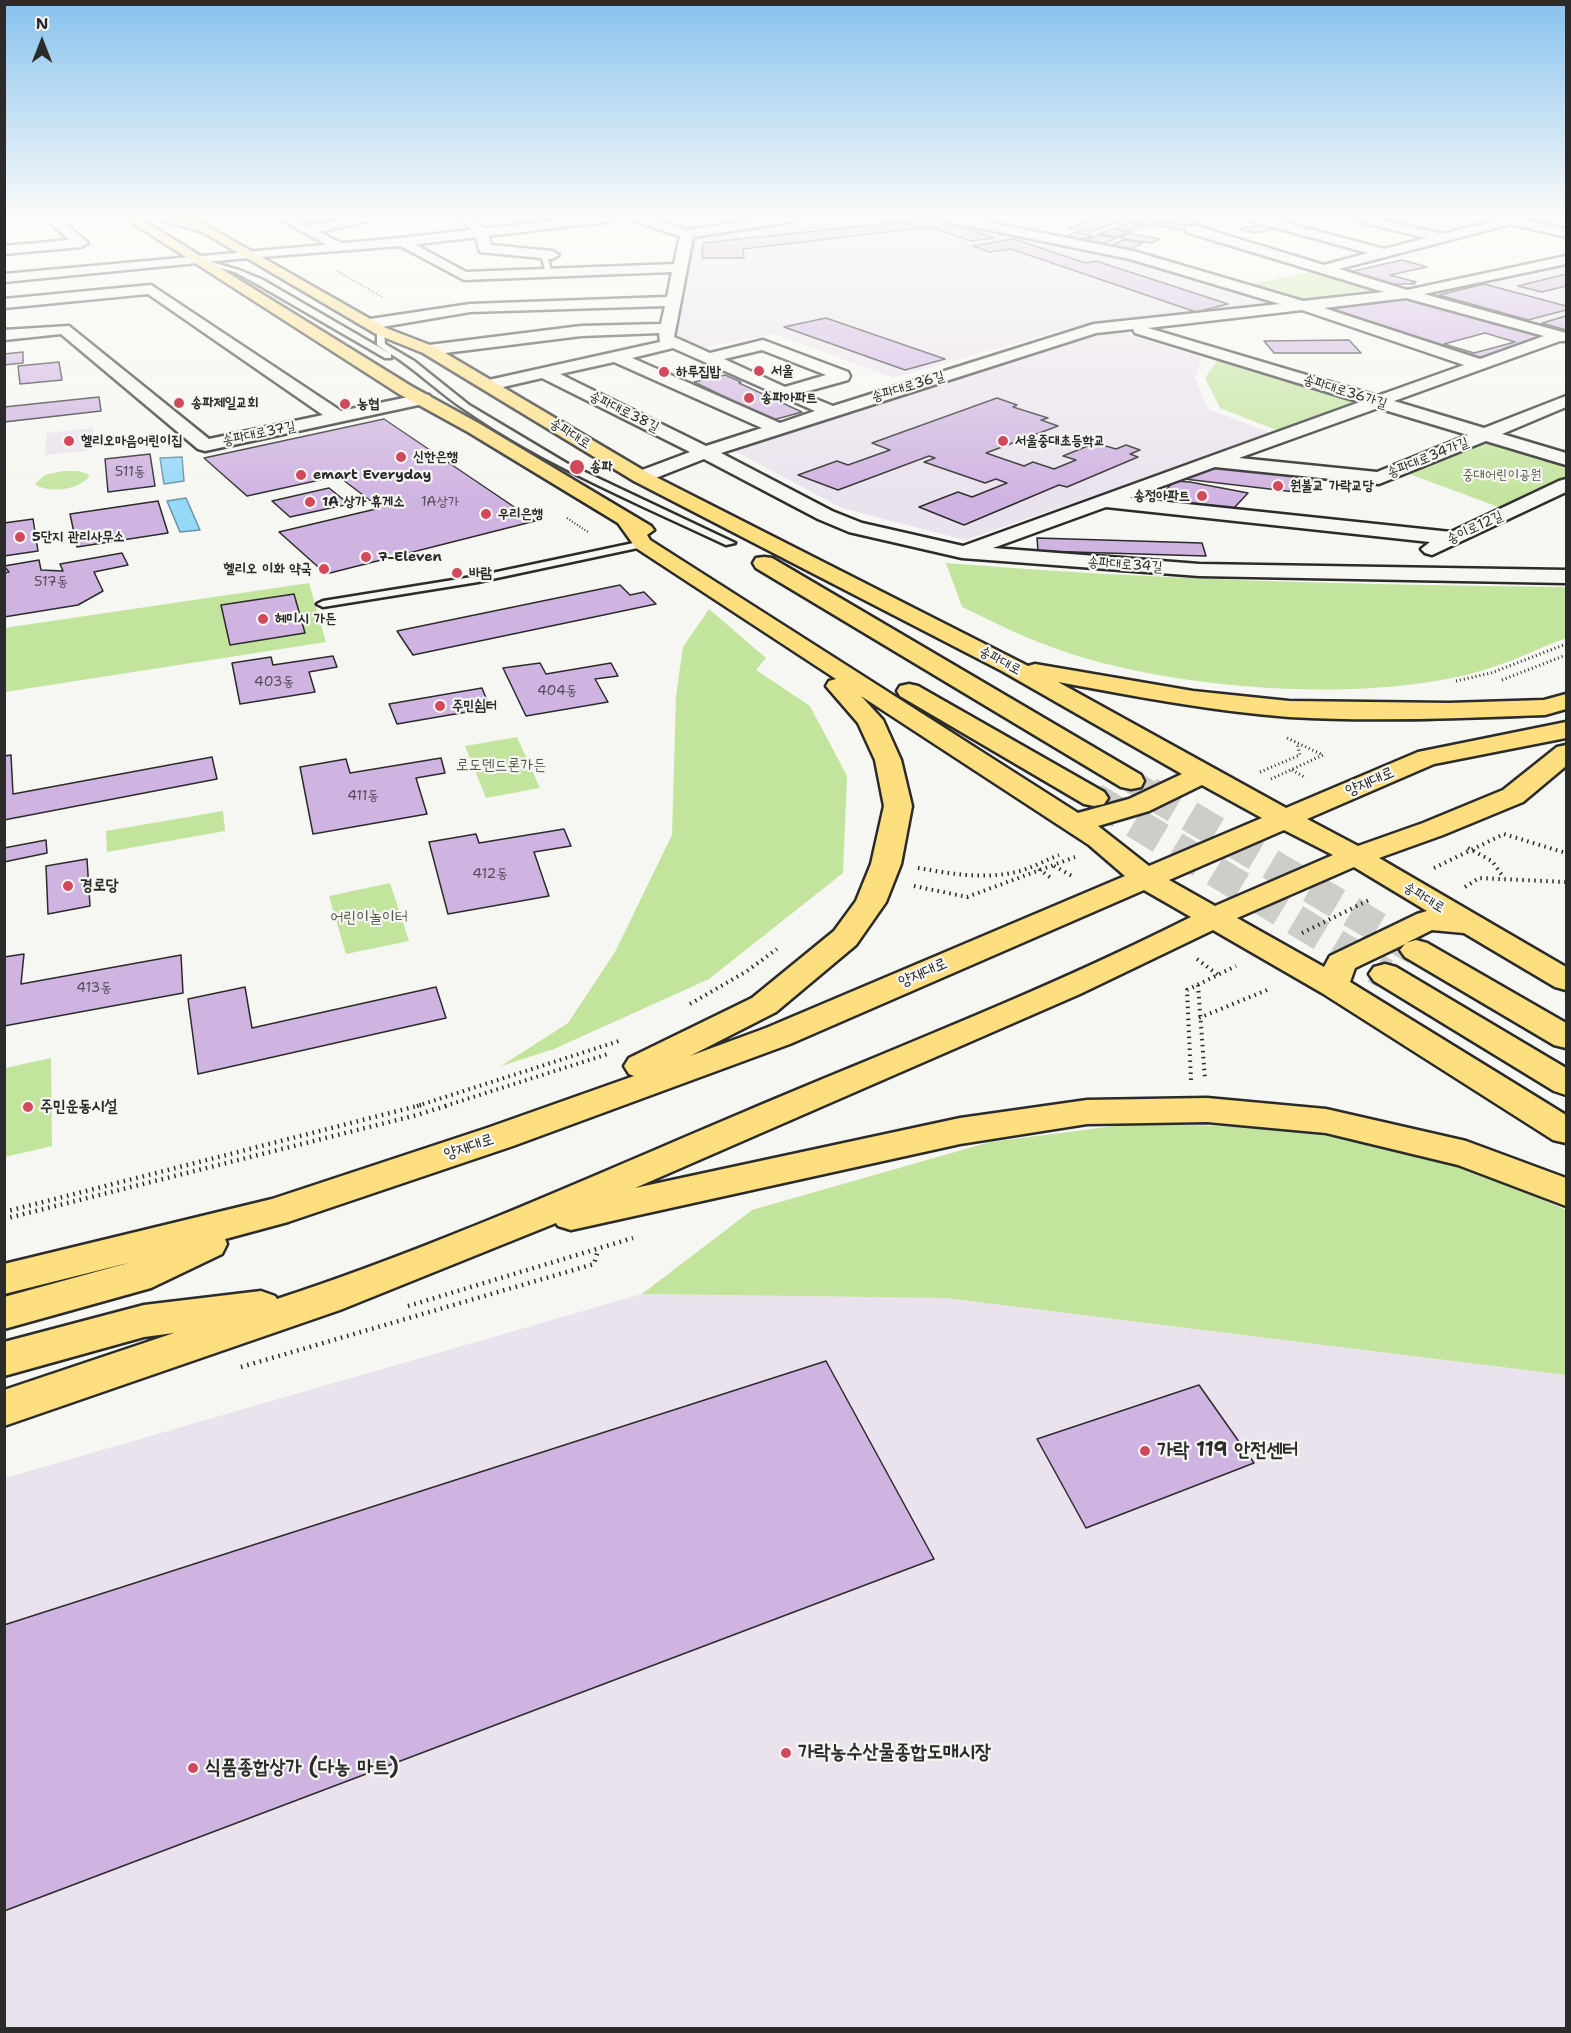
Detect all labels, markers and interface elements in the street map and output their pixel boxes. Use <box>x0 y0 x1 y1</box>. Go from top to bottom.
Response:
north arrow <box>12 12 72 72</box>
text: N <box>36 13 48 34</box>
place label: 서울 <box>771 363 794 379</box>
place label: 하루집밥 <box>676 364 721 380</box>
marker: 서울 <box>752 364 766 378</box>
marker: 하루집밥 <box>657 365 671 379</box>
street label: 송파대로36길 <box>869 368 947 406</box>
street label: 송파대로36가길 <box>1301 371 1389 413</box>
street label: 송파대로38길 <box>586 388 662 436</box>
place label: 송파아파트 <box>761 390 817 406</box>
marker: 송파아파트 <box>742 391 756 405</box>
place label: 송파제일교회 <box>191 395 259 411</box>
marker: 송파제일교회 <box>172 396 186 410</box>
place label: 농협 <box>357 396 380 412</box>
marker: 농협 <box>338 397 352 411</box>
street label: 송파대로 <box>546 415 594 453</box>
street label: 송파대로37길 <box>221 418 297 450</box>
place label: 헬리오마음어린이집 <box>81 433 182 449</box>
place label: 서울중대초등학교 <box>1015 433 1105 449</box>
marker: 헬리오마음어린이집 <box>62 434 76 448</box>
marker: 서울중대초등학교 <box>996 434 1010 448</box>
street label: 송파대로34가길 <box>1385 434 1471 482</box>
place label: 신한은행 <box>413 449 458 465</box>
marker: 신한은행 <box>394 450 408 464</box>
marker: 송파 <box>568 458 586 476</box>
place label: 송파 <box>590 459 613 475</box>
house number: 511동 <box>115 464 145 480</box>
place label: emart Everyday <box>313 467 431 483</box>
park label: 중대어린이공원 <box>1463 467 1541 483</box>
marker: emart Everyday <box>294 468 308 482</box>
place label: 원불교 가락교당 <box>1290 478 1374 494</box>
marker: 원불교 가락교당 <box>1271 479 1285 493</box>
place label: 송정아파트 <box>1134 488 1190 504</box>
marker: 송정아파트 <box>1195 489 1209 503</box>
place label: 1A 상가 휴게소 <box>322 494 405 510</box>
house number: 1A상가 <box>421 494 459 510</box>
marker: 1A 상가 휴게소 <box>303 495 317 509</box>
place label: 우리은행 <box>498 506 543 522</box>
marker: 우리은행 <box>479 507 493 521</box>
street label: 송이로12길 <box>1444 508 1506 548</box>
place label: 5단지 관리사무소 <box>32 529 124 545</box>
marker: 5단지 관리사무소 <box>13 530 27 544</box>
place label: 7-Eleven <box>378 549 442 565</box>
marker: 7-Eleven <box>359 550 373 564</box>
street label: 송파대로34길 <box>1087 554 1163 576</box>
place label: 헬리오 이화 약국 <box>224 561 312 577</box>
marker: 헬리오 이화 약국 <box>317 562 331 576</box>
place label: 바람 <box>469 565 492 581</box>
marker: 바람 <box>450 566 464 580</box>
house number: 517동 <box>34 574 68 590</box>
place label: 헤미시 가든 <box>275 611 336 627</box>
marker: 헤미시 가든 <box>256 612 270 626</box>
street label: 송파대로 <box>976 643 1024 679</box>
house number: 403동 <box>254 674 294 690</box>
house number: 404동 <box>537 683 577 699</box>
place label: 주민쉼터 <box>452 698 497 714</box>
marker: 주민쉼터 <box>433 699 447 713</box>
park label: 로도덴드론가든 <box>456 756 546 776</box>
street label: 양재대로 <box>1343 763 1397 801</box>
house number: 411동 <box>347 788 379 804</box>
house number: 412동 <box>472 866 508 882</box>
place label: 경로당 <box>80 876 119 896</box>
marker: 경로당 <box>61 879 75 893</box>
street label: 송파대로 <box>1400 879 1448 917</box>
park label: 어린이놀이터 <box>330 908 408 928</box>
street label: 양재대로 <box>896 954 950 992</box>
house number: 413동 <box>76 980 112 996</box>
place label: 주민운동시설 <box>40 1097 117 1117</box>
marker: 주민운동시설 <box>21 1100 35 1114</box>
street label: 양재대로 <box>442 1130 496 1164</box>
place label: 가락 119 안전센터 <box>1157 1439 1299 1463</box>
marker: 가락 119 안전센터 <box>1138 1444 1152 1458</box>
place label: 가락농수산물종합도매시장 <box>798 1741 991 1765</box>
marker: 가락농수산물종합도매시장 <box>779 1746 793 1760</box>
place label: 식품종합상가 (다농 마트) <box>205 1756 399 1780</box>
marker: 식품종합상가 (다농 마트) <box>186 1761 200 1775</box>

